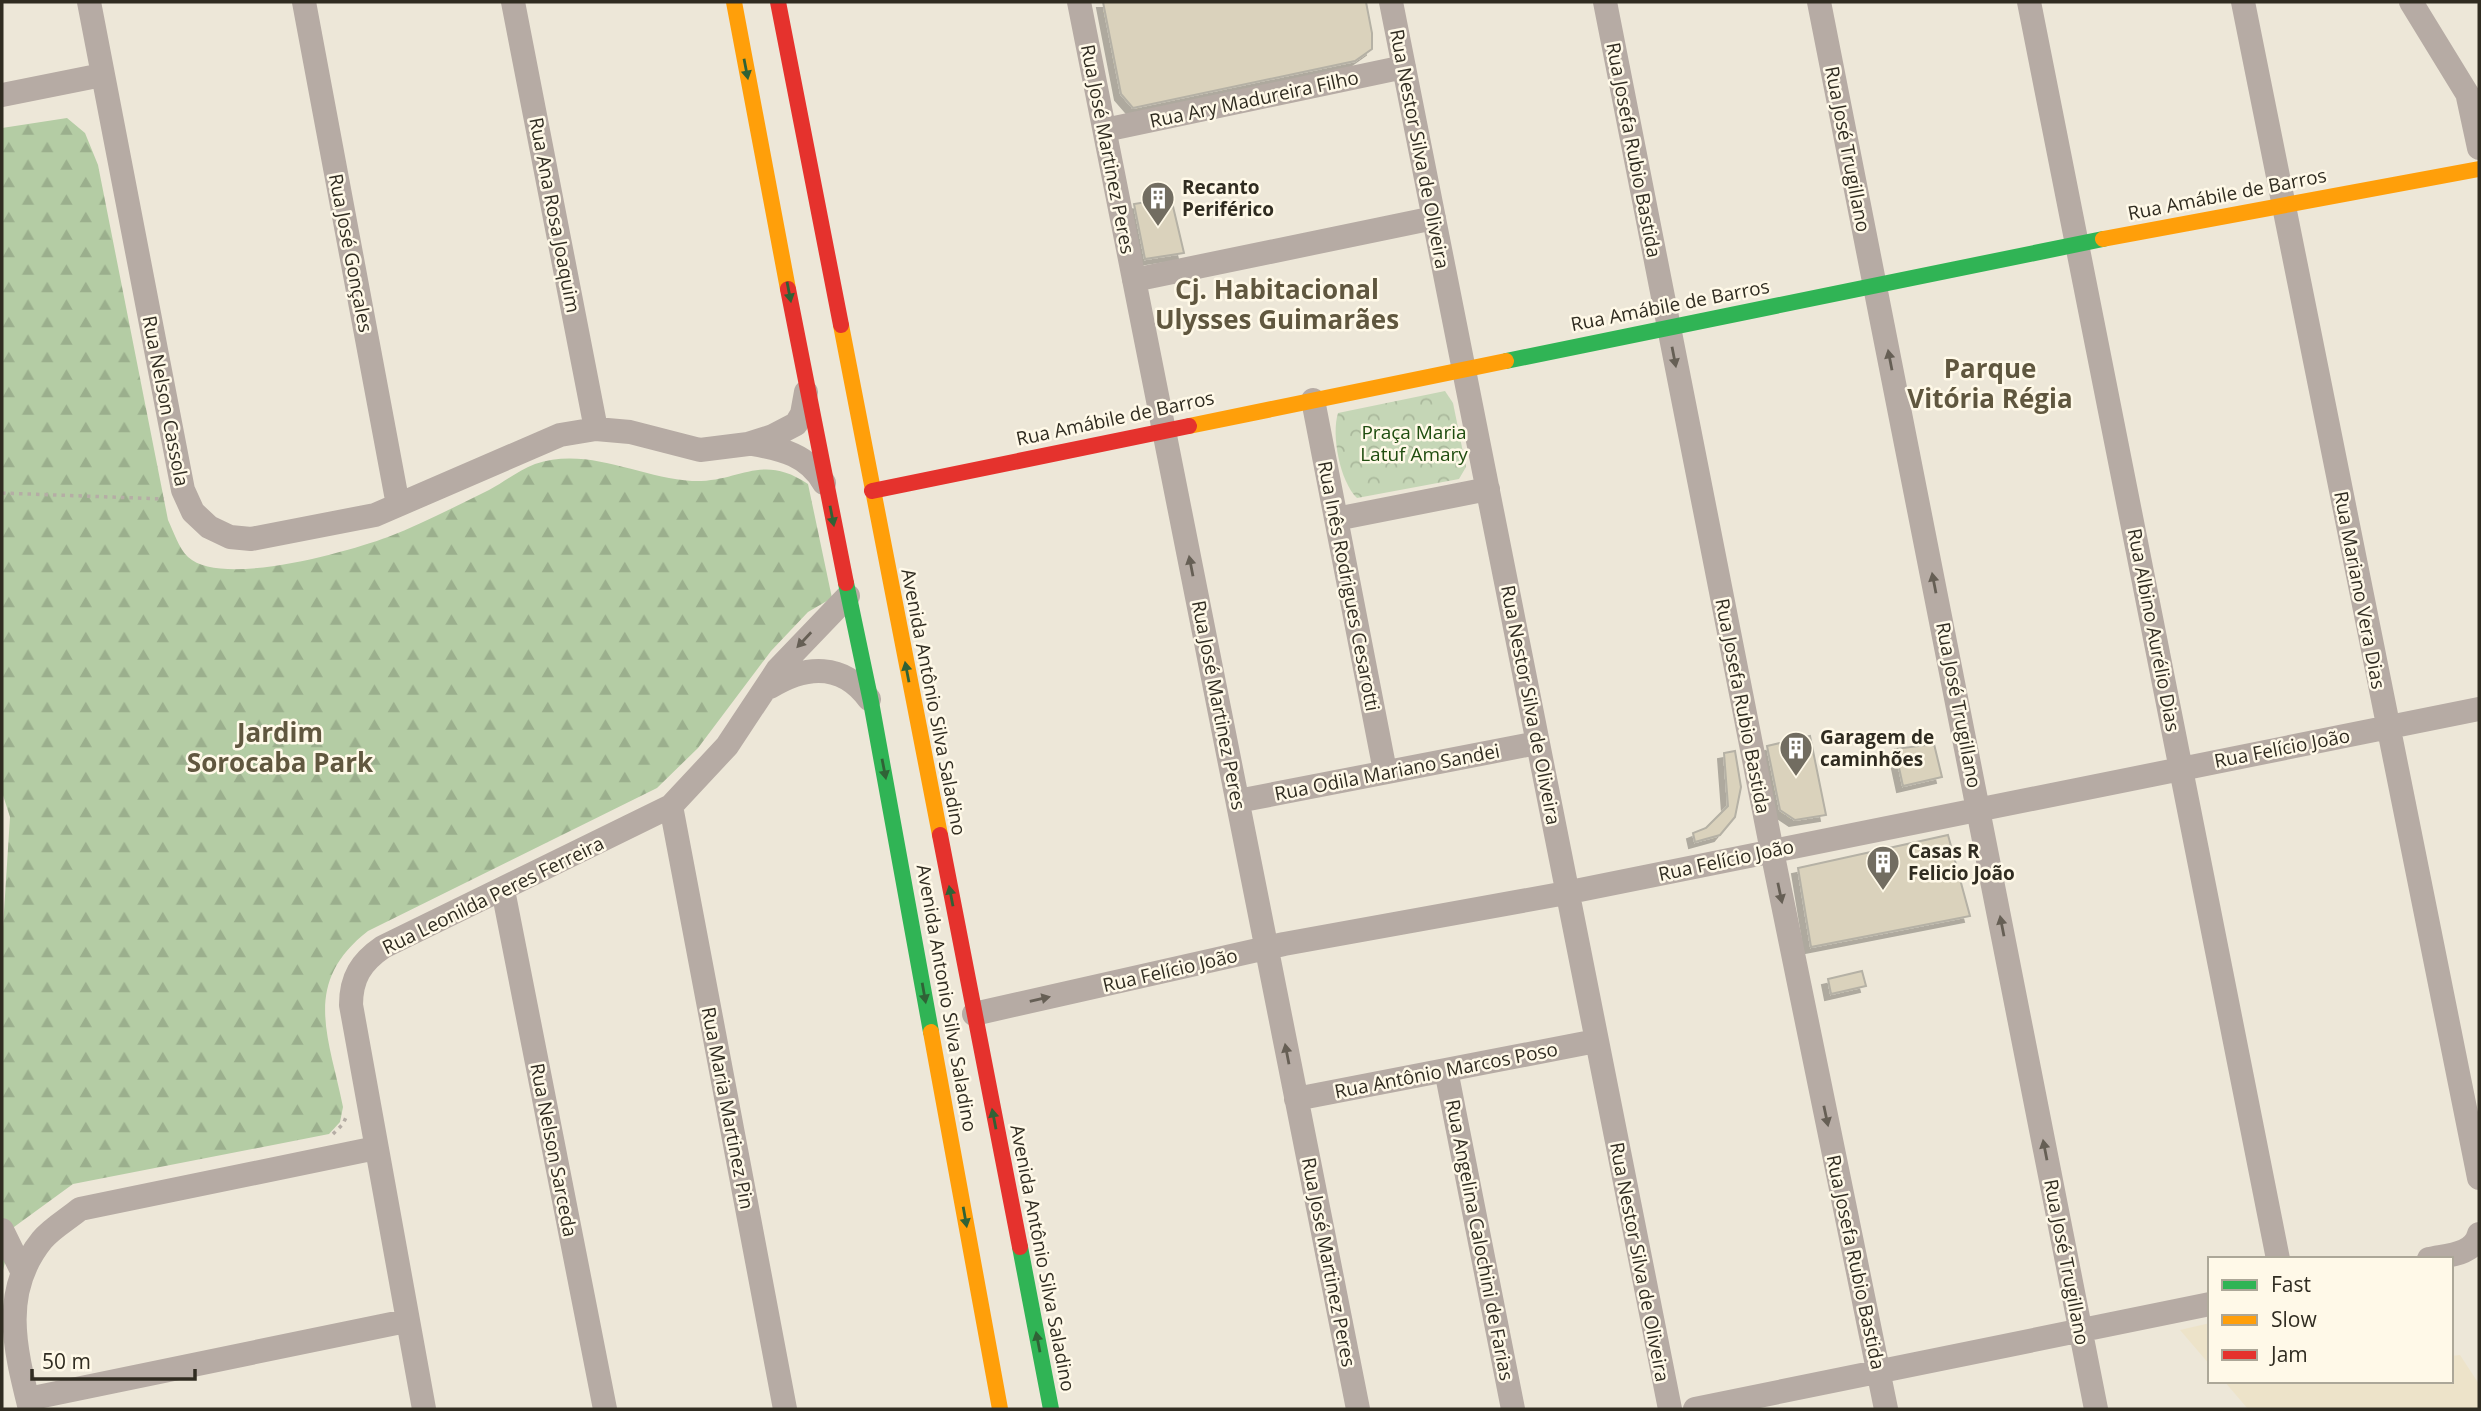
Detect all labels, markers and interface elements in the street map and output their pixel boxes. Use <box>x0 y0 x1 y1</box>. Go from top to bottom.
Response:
street label: Rua Nestor Silva de Oliveira <box>1384 27 1456 271</box>
street label: Rua Josefa Rubio Bastida <box>1600 40 1668 260</box>
street label: Rua José Martinez Peres <box>1075 42 1141 256</box>
one-way arrow <box>741 58 752 80</box>
street label: Rua Ary Madureira Filho <box>1147 64 1361 134</box>
street label: Rua José Trugillano <box>1819 64 1877 234</box>
street label: Rua Ana Rosa Joaquim <box>523 115 587 315</box>
street label: Rua Amábile de Barros <box>2125 162 2329 226</box>
street label: Rua José Gonçales <box>323 171 379 335</box>
place label: Recanto Periférico <box>1182 174 1274 222</box>
building icon: Recanto Periférico <box>1139 179 1177 228</box>
district label: Cj. Habitacional Ulysses Guimarães <box>1155 271 1399 337</box>
street label: Rua Amábile de Barros <box>1568 273 1772 337</box>
one-way arrow <box>783 281 794 303</box>
street label: Rua Nelson Cassola <box>137 314 195 488</box>
one-way arrow <box>1668 346 1679 368</box>
one-way arrow <box>1884 349 1895 371</box>
district label: Parque Vitória Régia <box>1907 350 2073 416</box>
street label: Rua Amábile de Barros <box>1014 384 1216 452</box>
park label: Praça Maria Latuf Amary <box>1360 419 1468 467</box>
street label: Rua Inês Rodrigues Cesarotti <box>1312 459 1386 713</box>
street label: Rua Mariano Vera Dias <box>2328 489 2392 691</box>
one-way arrow <box>826 505 837 527</box>
street label: Rua Albino Aurélio Dias <box>2122 526 2186 734</box>
one-way arrow <box>1186 555 1197 577</box>
street label: Avenida Antônio Silva Saladino <box>895 566 973 838</box>
one-way arrow <box>1929 572 1940 594</box>
street label: Rua Nestor Silva de Oliveira <box>1495 583 1567 827</box>
street label: Rua Josefa Rubio Bastida <box>1709 596 1777 816</box>
street label: Rua José Martinez Peres <box>1186 598 1252 812</box>
street label: Rua José Trugillano <box>1930 620 1988 790</box>
one-way arrow <box>796 631 812 649</box>
one-way arrow <box>901 661 912 683</box>
district label: Jardim Sorocaba Park <box>187 714 374 780</box>
street label: Rua Felício João <box>2212 722 2352 774</box>
place label: Garagem de caminhões <box>1820 724 1934 772</box>
building icon: Garagem de caminhões <box>1777 729 1815 778</box>
street label: Rua Odila Mariano Sandei <box>1272 737 1502 807</box>
one-way arrow <box>879 758 890 780</box>
street label: Rua Leonilda Peres Ferreira <box>378 830 608 960</box>
street label: Rua Felício João <box>1656 833 1796 887</box>
place label: Casas R Felicio João <box>1908 838 2015 886</box>
building icon: Casas R Felicio João <box>1864 843 1902 892</box>
street label: Avenida Antonio Silva Saladino <box>911 862 983 1134</box>
one-way arrow <box>1775 882 1786 904</box>
one-way arrow <box>945 885 956 907</box>
one-way arrow <box>1997 915 2008 937</box>
street label: Rua Felício João <box>1100 942 1240 998</box>
one-way arrow <box>919 982 930 1004</box>
one-way arrow <box>1030 994 1052 1005</box>
street label: Rua Maria Martinez Pin <box>696 1005 760 1211</box>
street label: Rua Antônio Marcos Poso <box>1332 1036 1560 1104</box>
one-way arrow <box>1281 1043 1292 1065</box>
street label: Rua Nelson Sarceda <box>524 1061 584 1239</box>
street label: Rua Angelina Calochini de Farias <box>1440 1097 1520 1383</box>
one-way arrow <box>1820 1105 1831 1127</box>
one-way arrow <box>989 1108 1000 1130</box>
street label: Avenida Antônio Silva Saladino <box>1004 1122 1082 1394</box>
one-way arrow <box>2040 1139 2051 1161</box>
street label: Rua Nestor Silva de Oliveira <box>1604 1140 1676 1384</box>
street label: Rua Josefa Rubio Bastida <box>1821 1152 1891 1372</box>
street label: Rua José Martinez Peres <box>1296 1155 1362 1369</box>
street label: Rua José Trugillano <box>2038 1177 2096 1347</box>
one-way arrow <box>960 1206 971 1228</box>
legend <box>2208 1257 2453 1383</box>
text: Fast <box>2271 1270 2311 1298</box>
text: Slow <box>2271 1305 2317 1333</box>
one-way arrow <box>1032 1331 1043 1353</box>
scale bar <box>32 1338 194 1382</box>
text: Jam <box>2269 1340 2308 1368</box>
text: 50 m <box>42 1347 91 1375</box>

